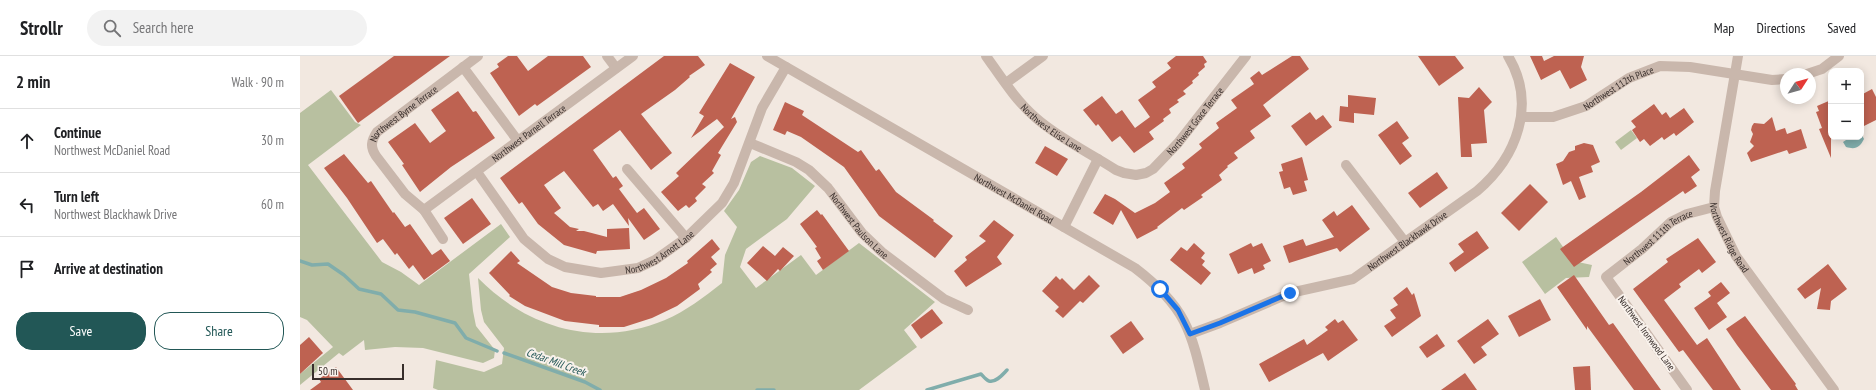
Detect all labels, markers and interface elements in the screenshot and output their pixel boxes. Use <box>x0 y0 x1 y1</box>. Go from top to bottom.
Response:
search box <box>87 10 367 46</box>
text: Strollr <box>20 16 63 40</box>
icon: search <box>101 17 123 39</box>
text: Search here <box>133 18 194 37</box>
text: Map <box>1714 19 1734 37</box>
text: Directions <box>1756 19 1805 37</box>
text: Saved <box>1827 19 1856 37</box>
street label: Northwest 112th Place <box>1581 63 1655 113</box>
north arrow <box>1780 68 1816 104</box>
map controls <box>1828 68 1864 140</box>
button: + <box>1828 68 1864 104</box>
text: 2 min <box>16 71 50 93</box>
text: Walk · 90 m <box>232 74 284 91</box>
street label: Northwest Byrne Terrace <box>367 83 440 144</box>
street label: Northwest Grace Terrace <box>1164 85 1226 158</box>
street label: Northwest Elise Lane <box>1018 101 1084 155</box>
street label: Northwest Parnell Terrace <box>489 102 569 165</box>
button: − <box>1828 104 1864 140</box>
text: Continue <box>54 123 101 142</box>
icon: ahead <box>16 130 38 152</box>
text: 30 m <box>261 132 284 149</box>
text: Northwest McDaniel Road <box>54 142 170 159</box>
street label: Northwest McDaniel Road <box>972 171 1056 227</box>
text: Turn left <box>54 187 99 206</box>
street label: Northwest Paulson Lane <box>827 190 891 262</box>
icon: left <box>16 194 38 216</box>
text: 60 m <box>261 196 284 213</box>
street label: Northwest Ridge Road <box>1707 202 1752 275</box>
text: Northwest Blackhawk Drive <box>54 206 177 223</box>
street label: Northwest 111th Terrace <box>1621 207 1694 268</box>
street label: Northwest Blackhawk Drive <box>1365 208 1450 274</box>
street label: Northwest Arnott Lane <box>625 228 697 277</box>
icon: arrive <box>16 258 38 280</box>
text: Arrive at destination <box>54 259 163 278</box>
route start <box>1151 280 1169 298</box>
route end <box>1281 284 1299 302</box>
street label: Northwest Ironwood Lane <box>1615 293 1678 373</box>
button: Save <box>16 312 146 350</box>
button: Share <box>154 312 284 350</box>
water label: Cedar Mill Creek <box>525 345 589 380</box>
scale bar <box>312 362 404 381</box>
text: 50 m <box>318 364 337 378</box>

